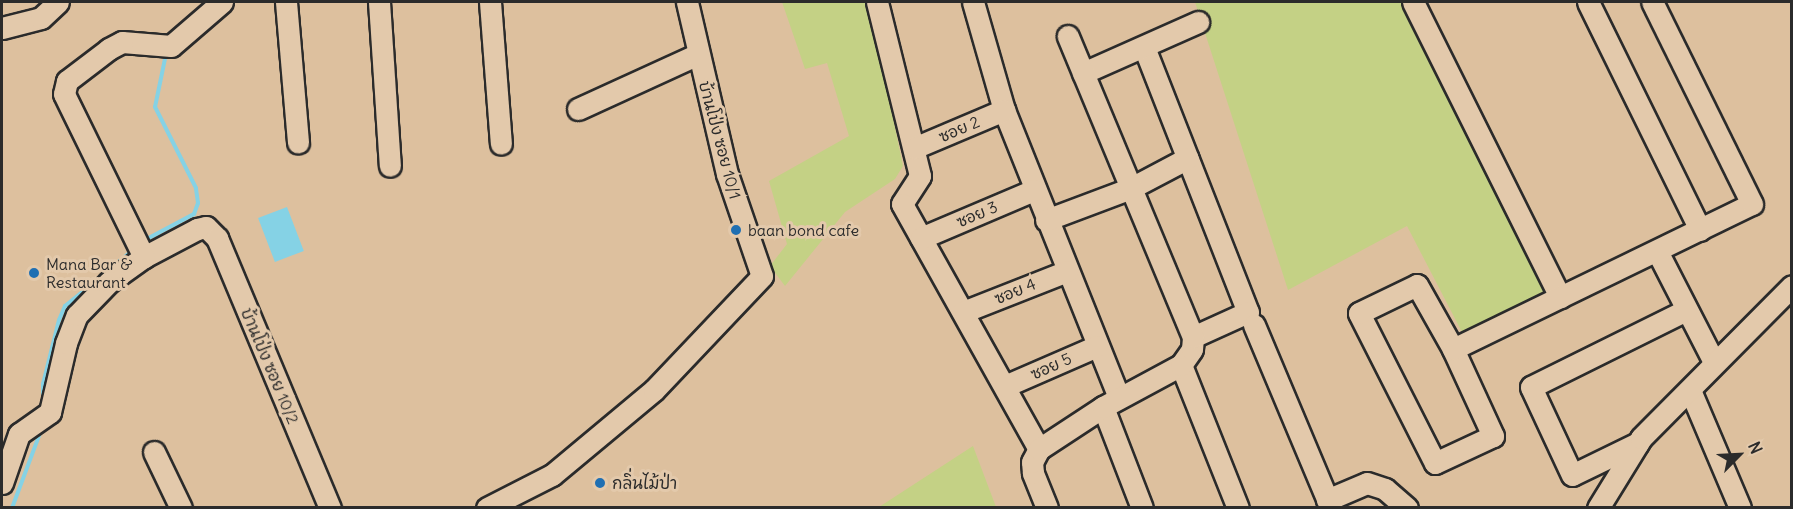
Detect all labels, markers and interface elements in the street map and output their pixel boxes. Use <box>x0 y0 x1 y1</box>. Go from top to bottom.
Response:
street label: บ้านโป่ง ซอย 10/1 <box>695 79 745 201</box>
street label: ซอย 2 <box>936 112 982 146</box>
street label: ซอย 3 <box>954 197 1000 231</box>
place label: baan bond cafe <box>748 220 859 240</box>
marker: baan bond cafe <box>729 223 743 237</box>
place label: Mana Bar & Restaurant <box>46 254 132 292</box>
marker: Mana Bar & Restaurant <box>27 266 41 280</box>
street label: ซอย 4 <box>992 274 1038 308</box>
street label: บ้านโป่ง ซอย 10/2 <box>237 305 303 427</box>
street label: ซอย 5 <box>1028 349 1074 383</box>
north arrow <box>1709 425 1769 485</box>
text: N <box>1744 439 1767 457</box>
place label: กลิ่นไม้ป่า <box>612 473 677 493</box>
marker: กลิ่นไม้ป่า <box>593 476 607 490</box>

